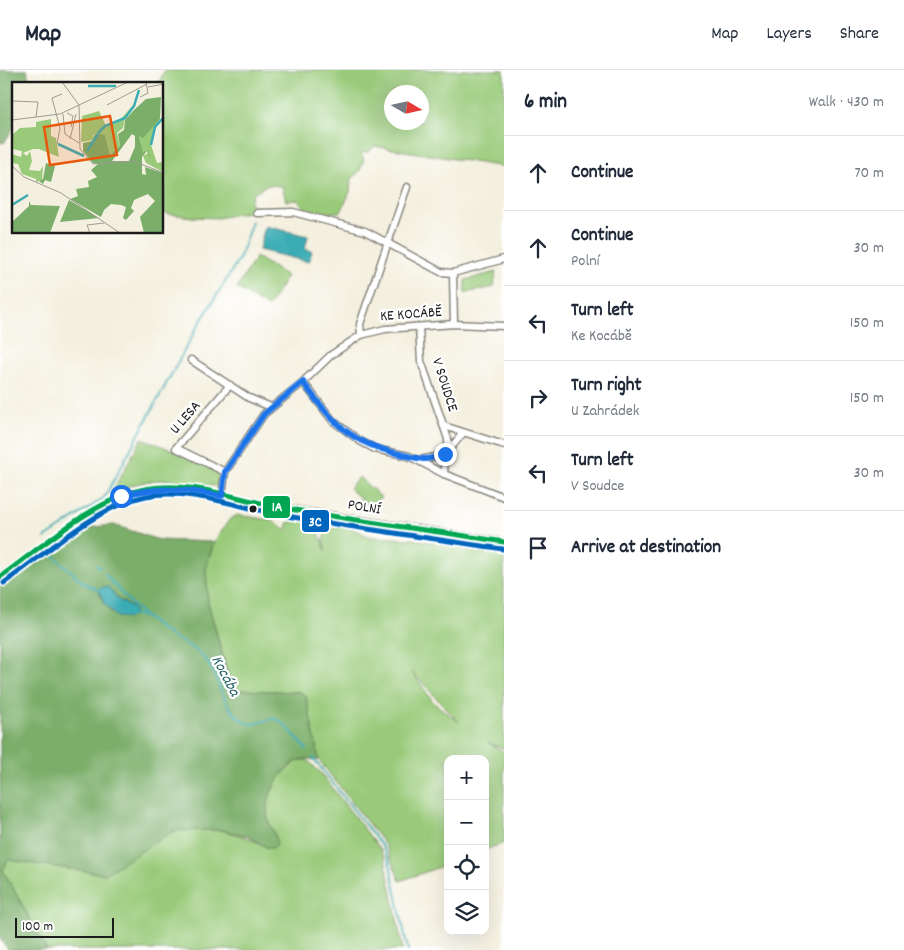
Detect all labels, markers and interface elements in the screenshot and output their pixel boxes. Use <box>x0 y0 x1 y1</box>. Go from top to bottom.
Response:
text: Map <box>25 18 61 52</box>
text: Map <box>711 22 738 47</box>
text: Layers <box>766 22 812 47</box>
text: Share <box>840 22 879 47</box>
inset map <box>12 82 164 234</box>
north arrow <box>384 85 429 130</box>
text: 6 min <box>524 88 567 118</box>
text: Walk · 430 m <box>809 91 884 114</box>
icon: ahead <box>524 159 552 187</box>
text: Continue <box>571 160 633 187</box>
text: 70 m <box>854 162 884 185</box>
text: Continue <box>571 223 633 250</box>
icon: ahead <box>524 234 552 262</box>
text: 30 m <box>854 237 884 260</box>
text: Polní <box>571 250 600 273</box>
text: Turn left <box>571 298 634 325</box>
street label: KE KOCÁBĚ <box>379 302 443 328</box>
icon: left <box>524 309 552 337</box>
text: 150 m <box>850 312 884 335</box>
text: Ke Kocábě <box>571 325 632 348</box>
street label: V SOUDCE <box>425 355 463 415</box>
text: Turn right <box>571 373 642 400</box>
icon: right <box>524 384 552 412</box>
text: 150 m <box>850 387 884 410</box>
street label: U LESA <box>165 396 207 440</box>
text: U Zahrádek <box>571 400 639 423</box>
route end <box>434 443 457 466</box>
text: Turn left <box>571 448 634 475</box>
icon: left <box>524 459 552 487</box>
text: 30 m <box>854 462 884 485</box>
text: V Soudce <box>571 475 624 498</box>
route start <box>110 485 133 508</box>
line badge: 1A <box>262 495 291 519</box>
street label: POLNÍ <box>346 495 383 522</box>
text: 1A <box>272 498 283 518</box>
unlabelled marker <box>248 504 258 514</box>
line badge: 3C <box>301 509 330 533</box>
text: 3C <box>308 513 322 533</box>
icon: arrive <box>524 534 552 562</box>
text: Arrive at destination <box>571 535 721 562</box>
water label: Kocába <box>205 651 246 702</box>
map controls <box>444 755 489 935</box>
button: + <box>444 755 489 800</box>
button: − <box>444 800 489 845</box>
button: locate <box>444 845 489 890</box>
button: layers <box>444 890 489 935</box>
scale bar <box>15 915 114 938</box>
text: 100 m <box>22 917 53 937</box>

